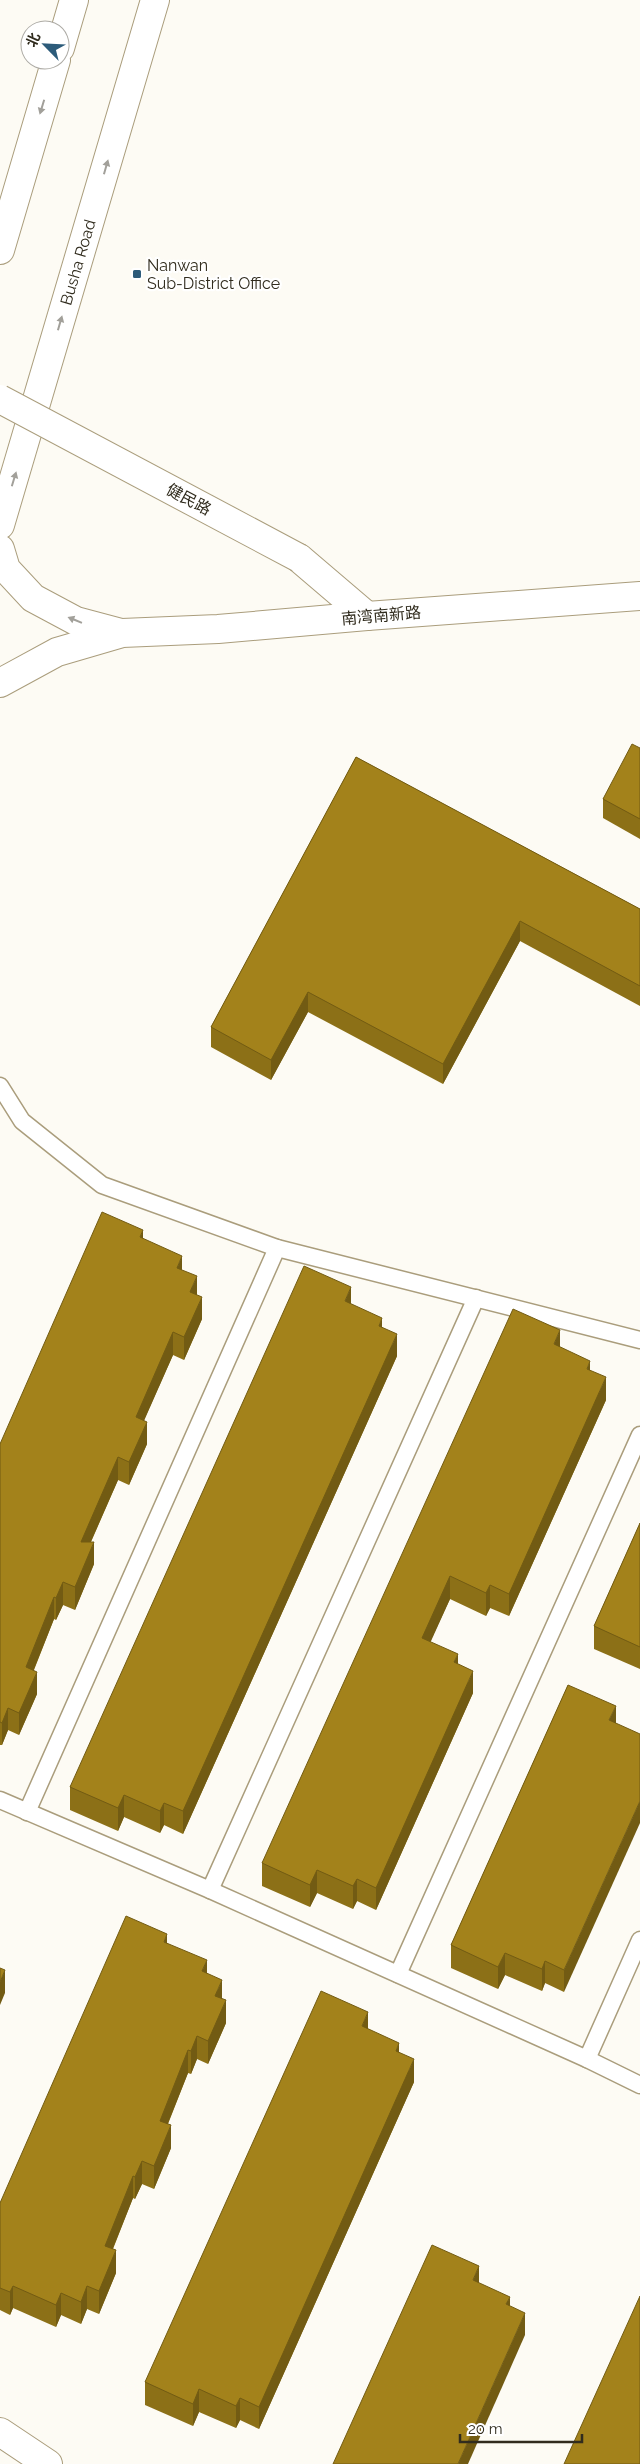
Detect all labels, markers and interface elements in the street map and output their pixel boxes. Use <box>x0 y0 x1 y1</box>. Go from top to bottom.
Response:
north arrow <box>20 20 70 70</box>
text: 北 <box>23 30 43 49</box>
one-way arrow <box>38 99 46 114</box>
one-way arrow <box>103 159 111 174</box>
street label: Busha Road <box>56 217 100 307</box>
place label: Nanwan Sub-District Office <box>147 256 280 293</box>
marker: Nanwan Sub-District Office <box>131 268 143 280</box>
one-way arrow <box>57 315 65 330</box>
one-way arrow <box>11 471 19 486</box>
street label: 健民路 <box>163 480 214 519</box>
street label: 南湾南新路 <box>340 603 422 628</box>
one-way arrow <box>67 616 82 624</box>
scale bar <box>460 2412 582 2444</box>
text: 20 m <box>468 2420 503 2438</box>

